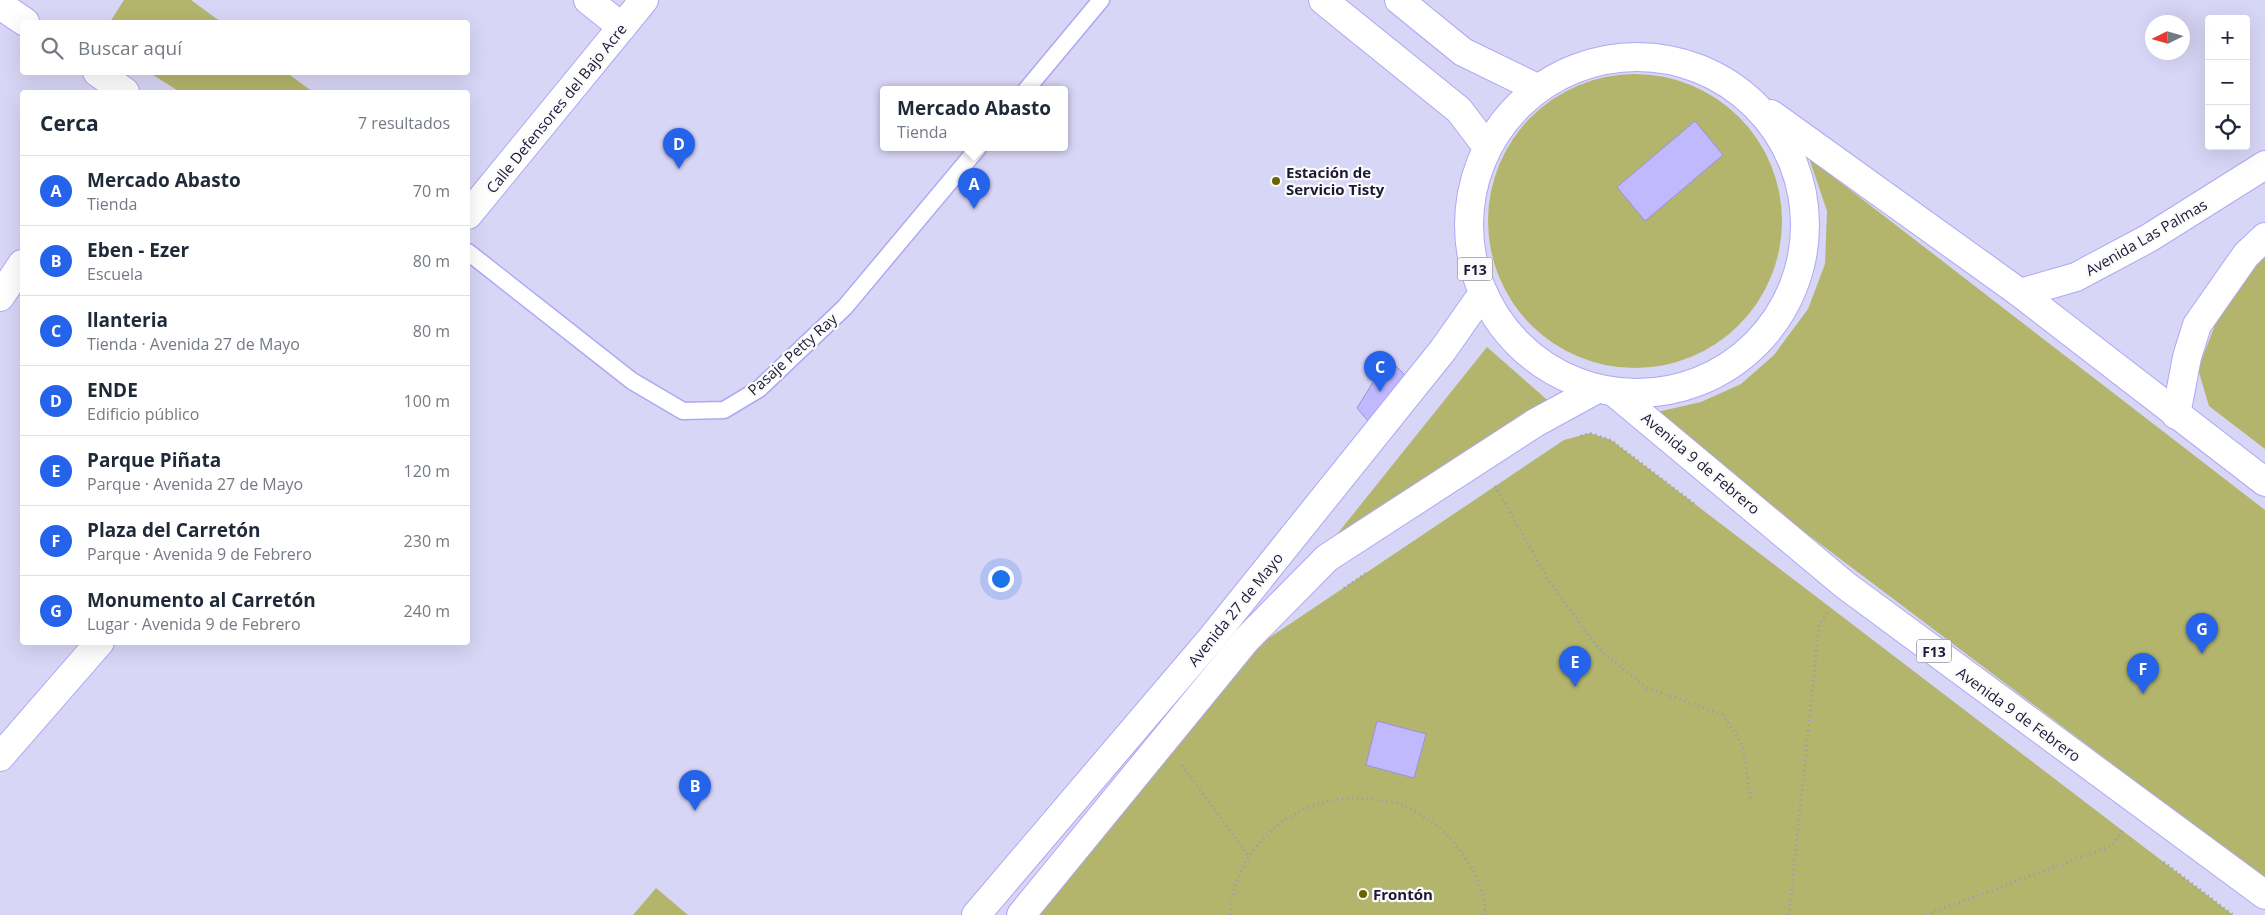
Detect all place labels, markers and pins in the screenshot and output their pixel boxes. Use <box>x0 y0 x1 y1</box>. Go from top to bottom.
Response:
pin: D <box>663 128 695 169</box>
place label: Estación de Servicio Tisty <box>1286 162 1385 199</box>
pin: A <box>958 168 990 209</box>
marker: Estación de Servicio Tisty <box>1270 175 1282 187</box>
pin: C <box>1364 351 1396 392</box>
pin: G <box>2186 613 2218 654</box>
pin: E <box>1559 646 1591 687</box>
pin: F <box>2127 653 2159 694</box>
pin: B <box>679 770 711 811</box>
place label: Frontón <box>1373 884 1433 904</box>
marker: Frontón <box>1357 888 1369 900</box>

